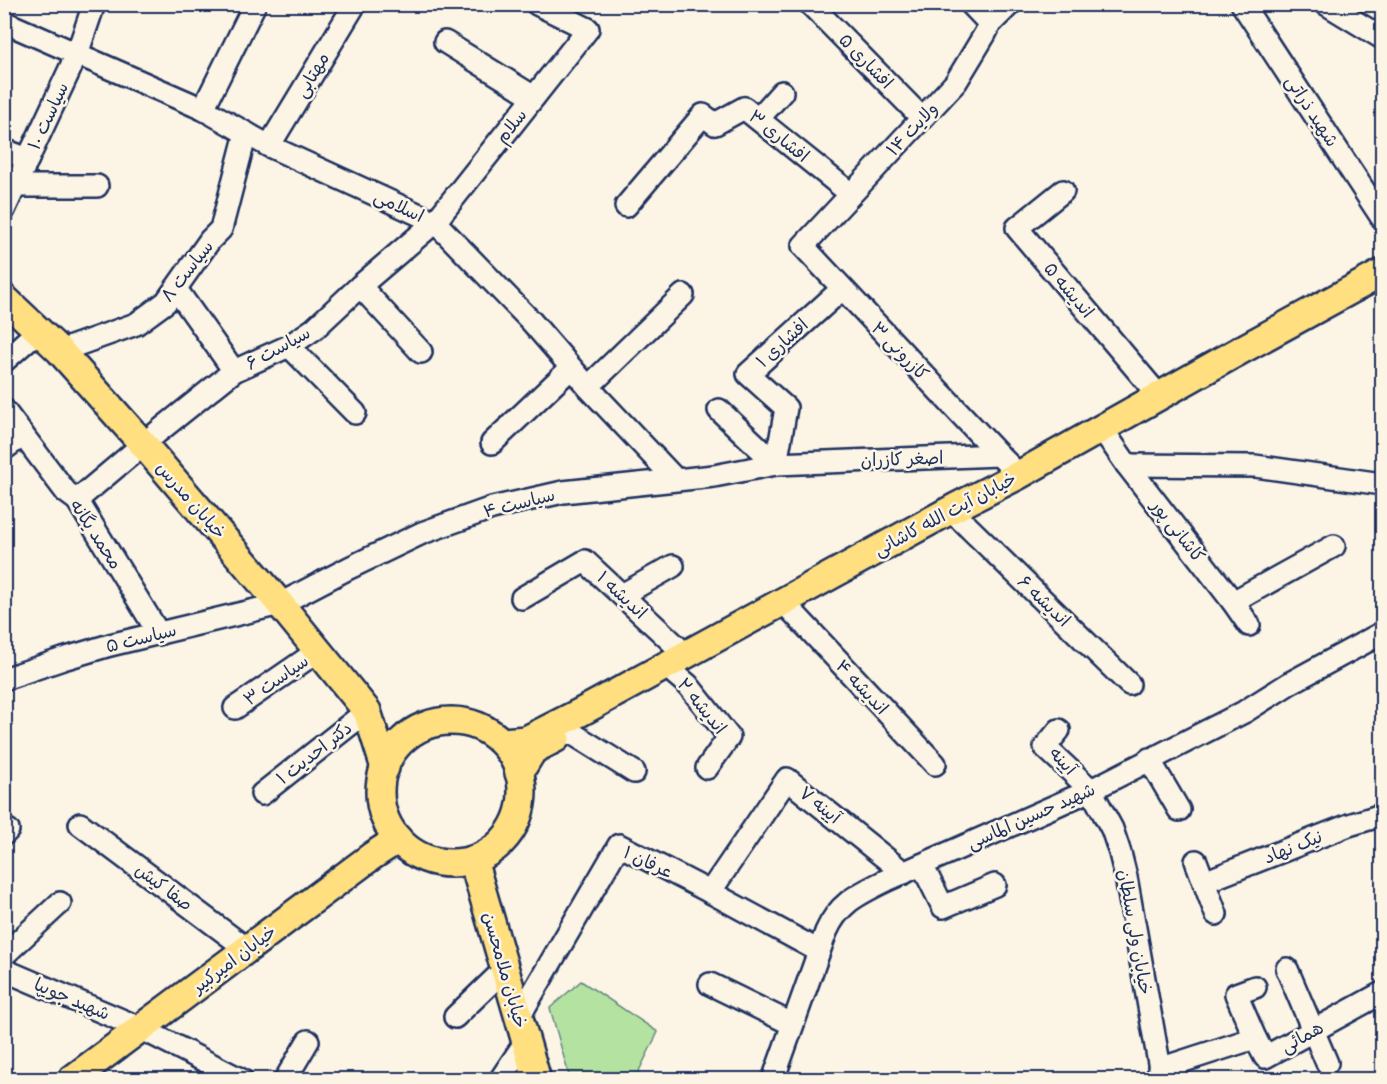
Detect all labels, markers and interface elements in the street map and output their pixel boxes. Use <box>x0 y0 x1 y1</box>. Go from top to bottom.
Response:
street label: افشاری ۵ <box>833 31 896 95</box>
street label: مهتابی <box>293 50 336 103</box>
street label: شهید ذراتی <box>1279 73 1341 152</box>
street label: سیاست ۱۰ <box>26 80 75 154</box>
street label: ولایت ۱۴ <box>884 100 944 162</box>
street label: سلام <box>493 106 534 150</box>
street label: افشاری ۳ <box>743 107 812 168</box>
street label: اسلامی <box>370 188 426 229</box>
street label: سیاست ۸ <box>158 238 219 307</box>
street label: اندیشه ۵ <box>1038 259 1096 324</box>
street label: افشاری ۱ <box>753 316 814 374</box>
street label: کازرونی ۳ <box>865 319 931 386</box>
street label: سیاست ۶ <box>243 324 315 376</box>
street label: اصغر کازران <box>860 450 944 473</box>
street label: خیابان مدرس <box>150 459 228 545</box>
street label: خیابان آیت الله کاشانی <box>871 469 1021 563</box>
street label: سیاست ۴ <box>482 486 558 524</box>
street label: محمد یگانه <box>63 495 126 574</box>
street label: کاشانی پور <box>1144 495 1207 568</box>
street label: اندیشه ۱ <box>591 569 650 625</box>
street label: اندیشه ۶ <box>1012 573 1073 633</box>
street label: سیاست ۵ <box>104 622 179 659</box>
street label: سیاست ۳ <box>241 652 314 712</box>
street label: اندیشه ۴ <box>830 657 891 720</box>
street label: اندیشه ۲ <box>671 675 729 740</box>
street label: دکتر احدیت ۱ <box>274 719 357 791</box>
street label: آیینه <box>1043 744 1081 782</box>
street label: شهید حسین الماسی <box>965 781 1099 856</box>
street label: آیینه ۷ <box>793 783 845 831</box>
street label: نیک نهاد <box>1262 828 1326 871</box>
street label: عرفان ۱ <box>619 844 675 885</box>
street label: صفا کیش <box>130 861 195 917</box>
street label: خیابان ولی سلطان <box>1111 868 1154 997</box>
street label: خیابان ملامحسن <box>476 910 529 1031</box>
street label: خیابان امیرکبیر <box>188 923 281 1000</box>
street label: شهید جویپا <box>30 976 112 1027</box>
street label: همائی <box>1278 1019 1328 1059</box>

